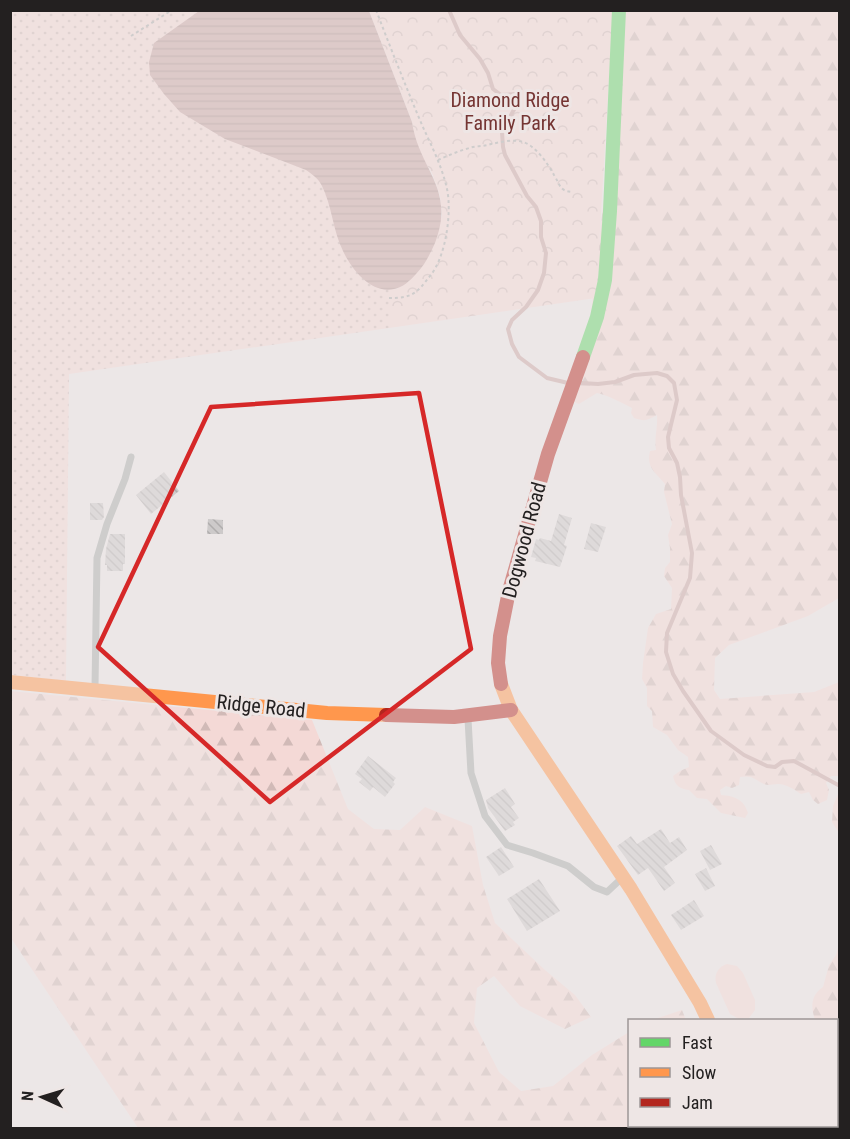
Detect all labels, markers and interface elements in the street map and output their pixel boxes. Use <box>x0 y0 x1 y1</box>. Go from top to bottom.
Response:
park label: Diamond Ridge Family Park <box>450 88 570 135</box>
street label: Dogwood Road <box>497 479 551 601</box>
street label: Ridge Road <box>215 689 307 723</box>
legend <box>628 1019 838 1127</box>
text: Fast <box>682 1032 713 1053</box>
text: Slow <box>682 1062 717 1083</box>
north arrow <box>12 1067 72 1127</box>
text: N <box>18 1090 37 1102</box>
text: Jam <box>682 1092 713 1113</box>

